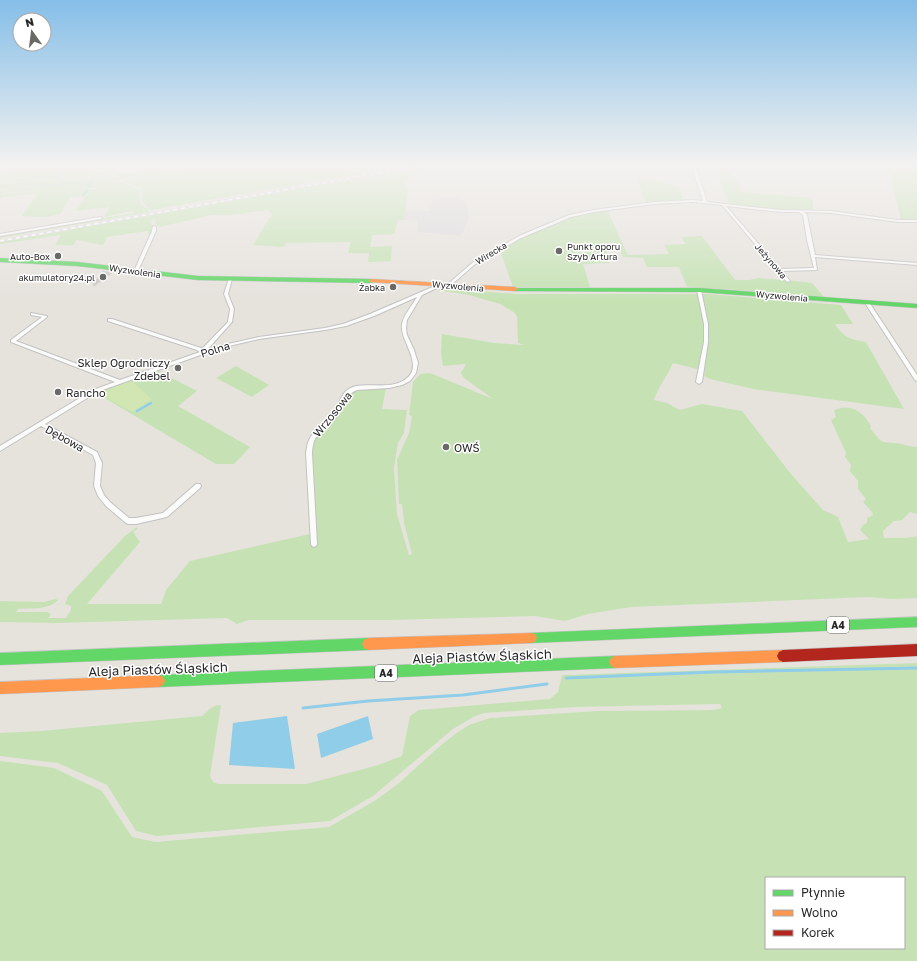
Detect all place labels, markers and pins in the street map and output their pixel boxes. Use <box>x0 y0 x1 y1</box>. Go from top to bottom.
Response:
place label: Punkt oporu Szyb Artura <box>567 241 620 262</box>
marker: Punkt oporu Szyb Artura <box>554 246 564 256</box>
place label: Auto-Box <box>10 251 50 262</box>
marker: Auto-Box <box>53 251 63 261</box>
place label: akumulatory24.pl <box>18 272 95 283</box>
marker: akumulatory24.pl <box>98 272 108 282</box>
place label: Żabka <box>359 282 385 293</box>
marker: Żabka <box>388 282 398 292</box>
place label: Sklep Ogrodniczy Zdebel <box>77 356 170 382</box>
marker: Sklep Ogrodniczy Zdebel <box>173 363 183 373</box>
place label: Rancho <box>66 386 106 399</box>
marker: Rancho <box>53 387 63 397</box>
place label: OWŚ <box>454 441 480 454</box>
marker: OWŚ <box>441 442 451 452</box>

